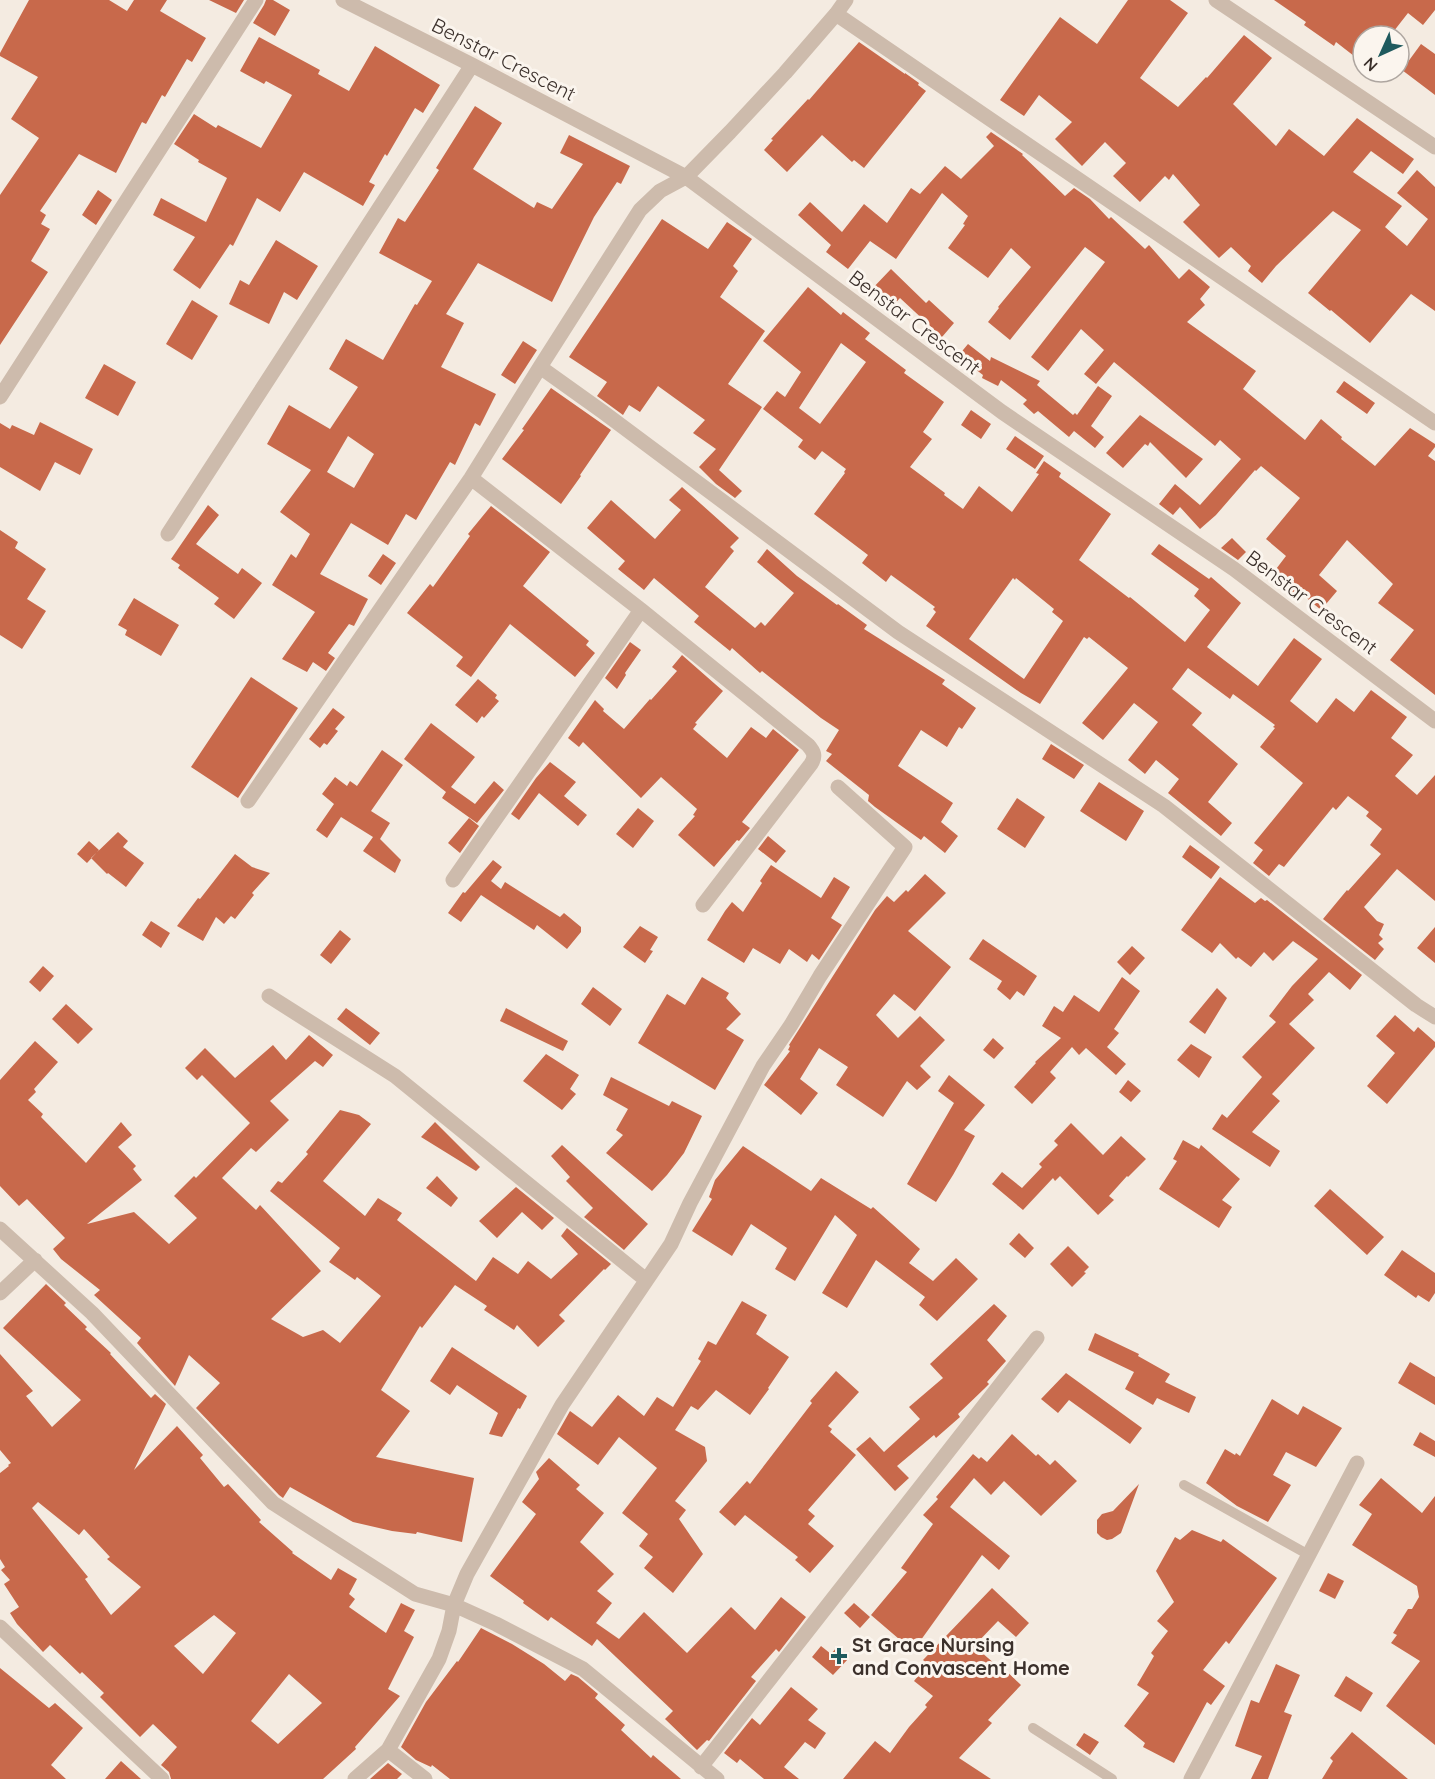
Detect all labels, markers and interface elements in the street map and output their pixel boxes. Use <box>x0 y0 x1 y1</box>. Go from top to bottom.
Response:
street label: Benstar Crescent <box>428 12 580 106</box>
north arrow <box>1351 24 1411 84</box>
text: N <box>1359 53 1382 76</box>
street label: Benstar Crescent <box>844 264 986 380</box>
street label: Benstar Crescent <box>1241 544 1383 660</box>
place label: St Grace Nursing and Convascent Home <box>852 1632 1070 1680</box>
marker: St Grace Nursing and Convascent Home <box>830 1647 848 1665</box>

